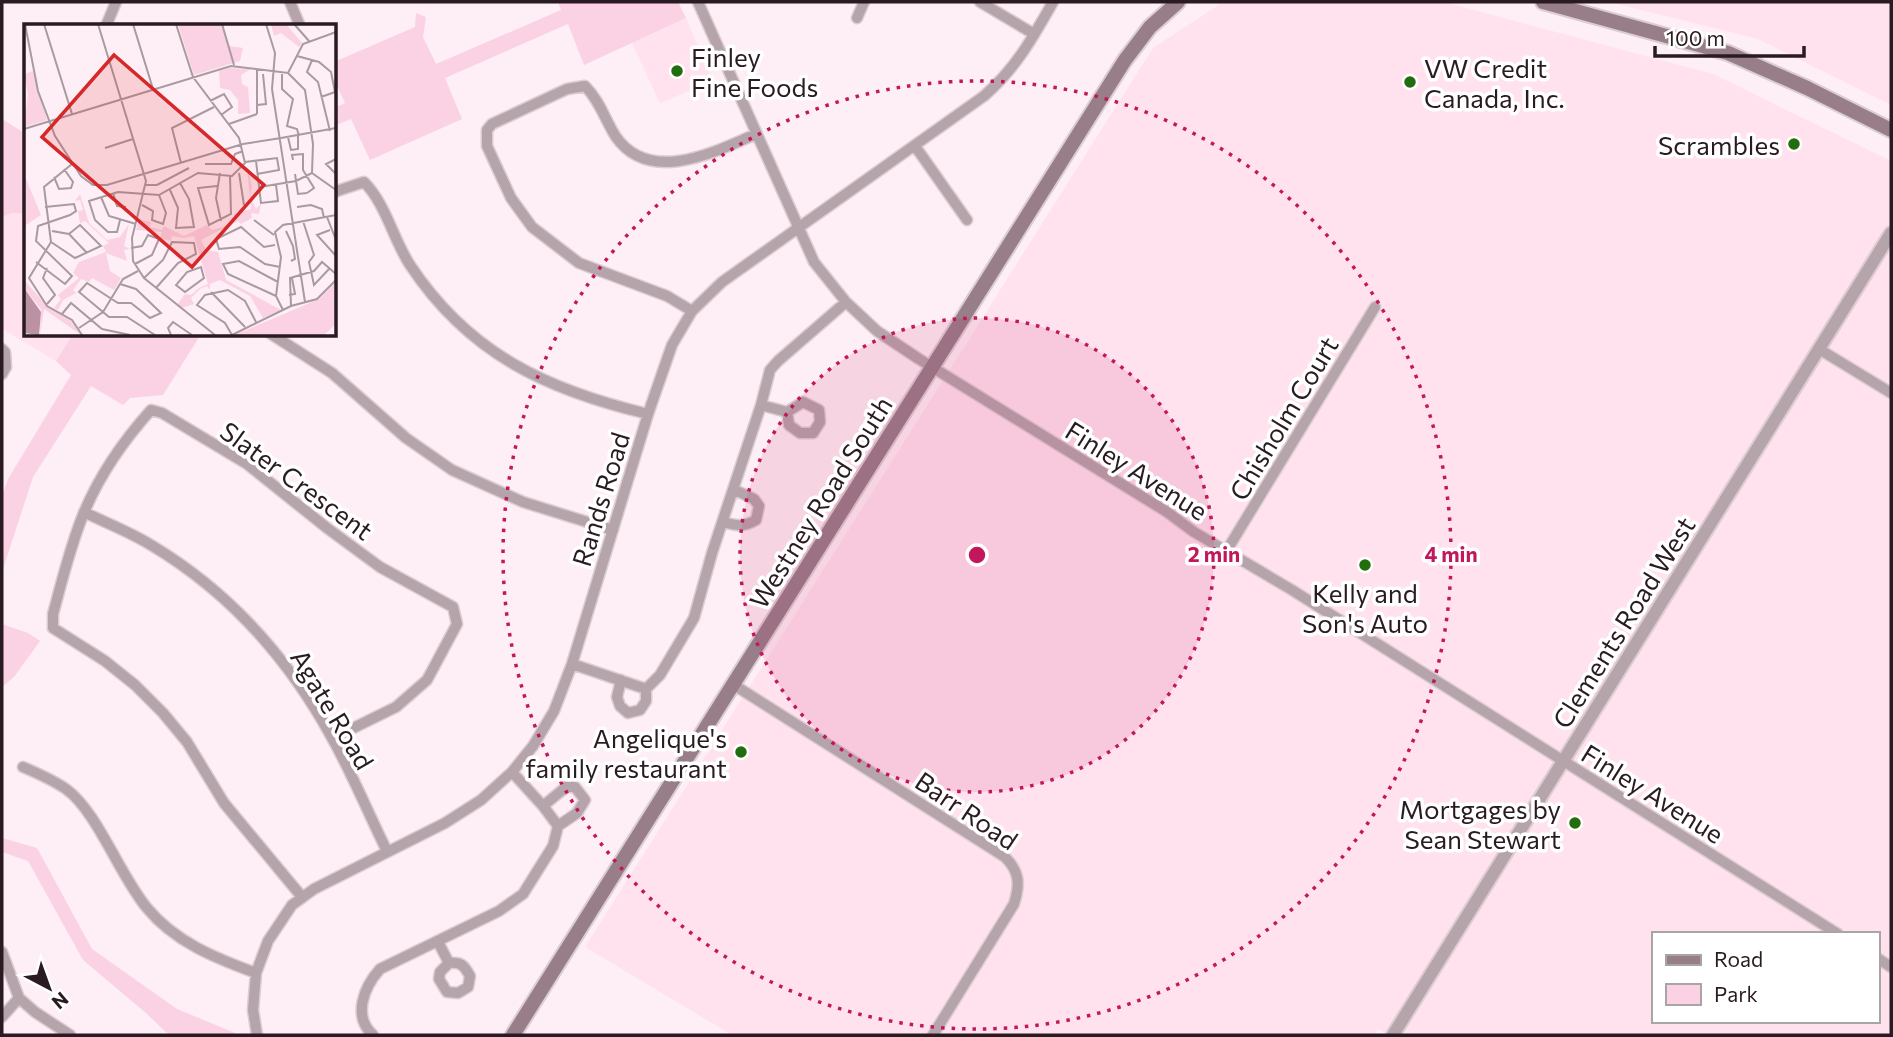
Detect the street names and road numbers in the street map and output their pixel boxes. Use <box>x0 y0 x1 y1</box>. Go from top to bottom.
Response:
street label: Chisholm Court <box>1222 331 1344 505</box>
street label: Westney Road South <box>742 390 898 614</box>
street label: Slater Crescent <box>215 414 379 546</box>
street label: Finley Avenue <box>1060 414 1214 526</box>
street label: Rands Road <box>565 428 635 570</box>
street label: Clements Road West <box>1545 511 1701 733</box>
street label: Agate Road <box>285 643 381 775</box>
street label: Finley Avenue <box>1576 737 1730 849</box>
street label: Barr Road <box>910 764 1024 856</box>

